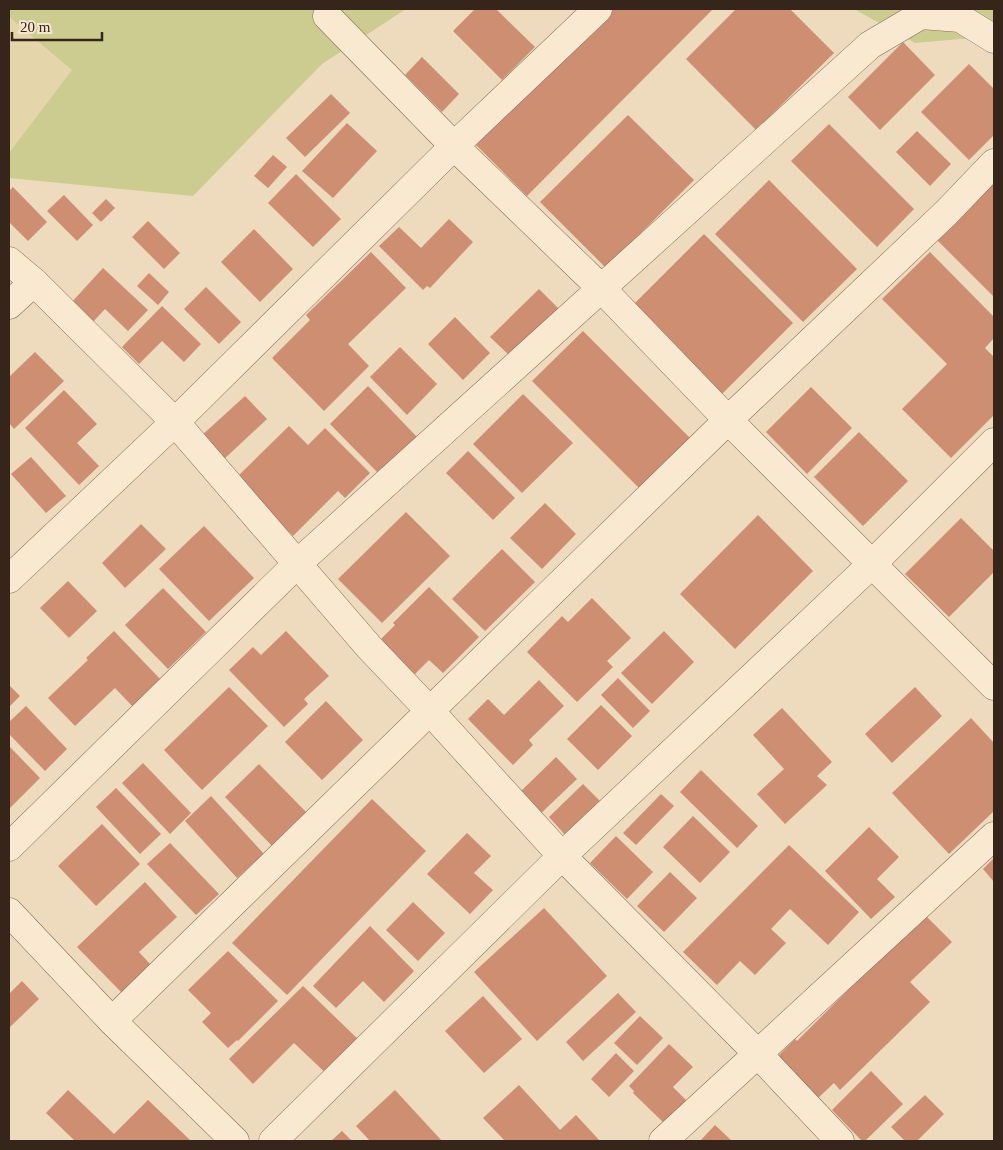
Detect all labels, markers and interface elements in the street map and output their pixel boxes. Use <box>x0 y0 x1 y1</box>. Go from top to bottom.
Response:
scale bar <box>12 10 102 42</box>
text: 20 m <box>20 19 51 35</box>

